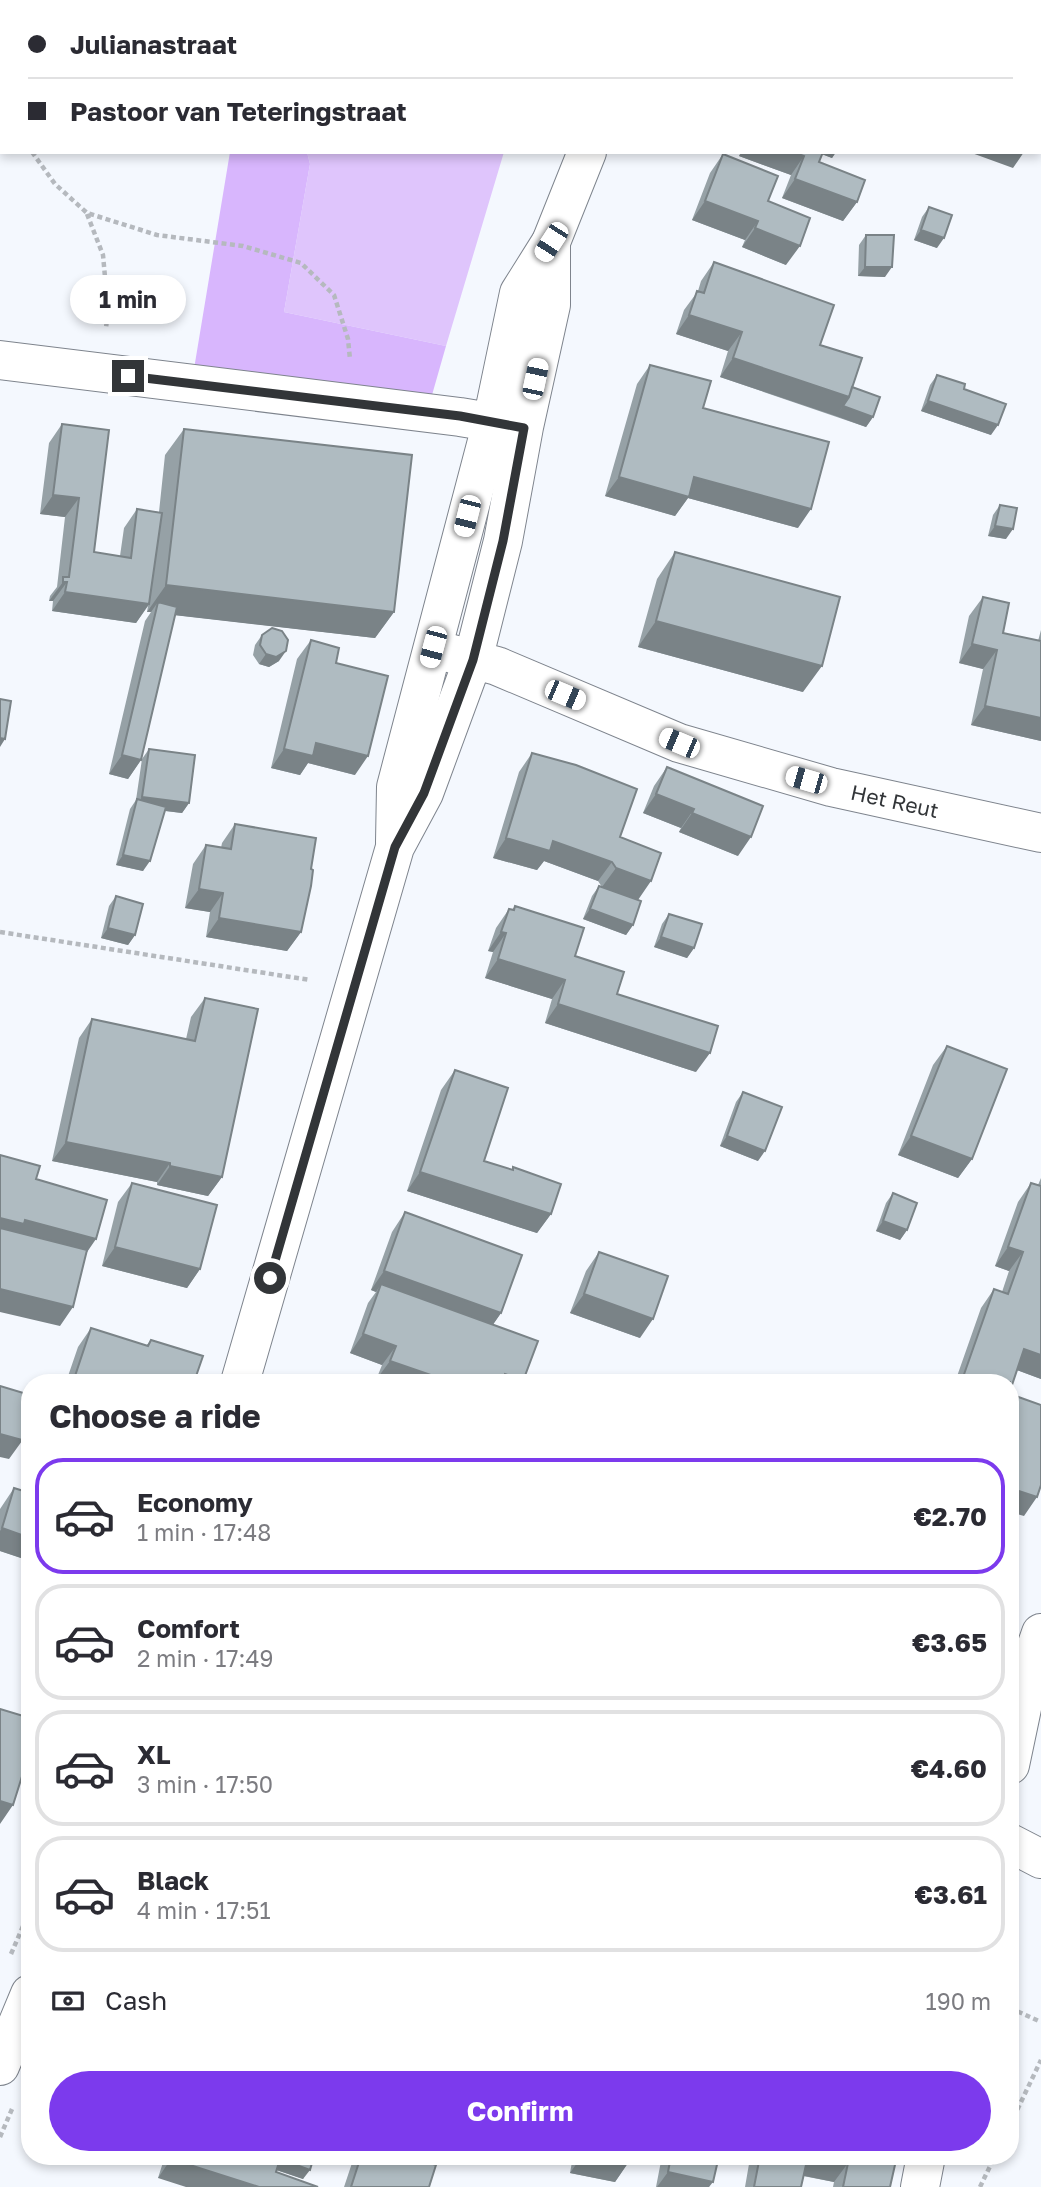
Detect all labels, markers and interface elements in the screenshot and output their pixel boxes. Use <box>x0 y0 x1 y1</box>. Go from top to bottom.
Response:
text: Julianastraat <box>70 29 237 60</box>
text: Pastoor van Teteringstraat <box>70 96 407 127</box>
car <box>531 219 572 265</box>
callout: 1 min <box>70 274 186 324</box>
text: 1 min <box>99 285 157 313</box>
car <box>521 356 550 402</box>
route end <box>112 360 144 392</box>
car <box>452 493 483 539</box>
car <box>418 624 449 670</box>
car <box>542 677 589 713</box>
car <box>656 725 703 761</box>
car <box>783 764 830 796</box>
street label: Het Reut <box>849 779 941 823</box>
route start <box>254 1262 286 1294</box>
text: Choose a ride <box>49 1397 261 1435</box>
icon: car <box>53 1485 116 1548</box>
text: Economy <box>137 1487 253 1518</box>
text: €2.70 <box>913 1501 987 1532</box>
text: 1 min · 17:48 <box>137 1518 271 1546</box>
icon: car <box>53 1611 116 1674</box>
text: Comfort <box>137 1613 240 1644</box>
text: €3.65 <box>912 1627 987 1658</box>
text: 2 min · 17:49 <box>137 1644 273 1672</box>
icon: car <box>53 1737 116 1800</box>
text: XL <box>137 1739 171 1770</box>
text: €4.60 <box>911 1753 987 1784</box>
text: 3 min · 17:50 <box>137 1770 273 1798</box>
icon: car <box>53 1863 116 1926</box>
text: Black <box>137 1865 209 1896</box>
text: €3.61 <box>915 1879 987 1910</box>
text: 4 min · 17:51 <box>137 1896 271 1924</box>
icon: cash <box>49 1982 87 2020</box>
text: Cash <box>105 1985 167 2016</box>
text: 190 m <box>926 1987 991 2015</box>
button: Confirm <box>49 2071 991 2151</box>

